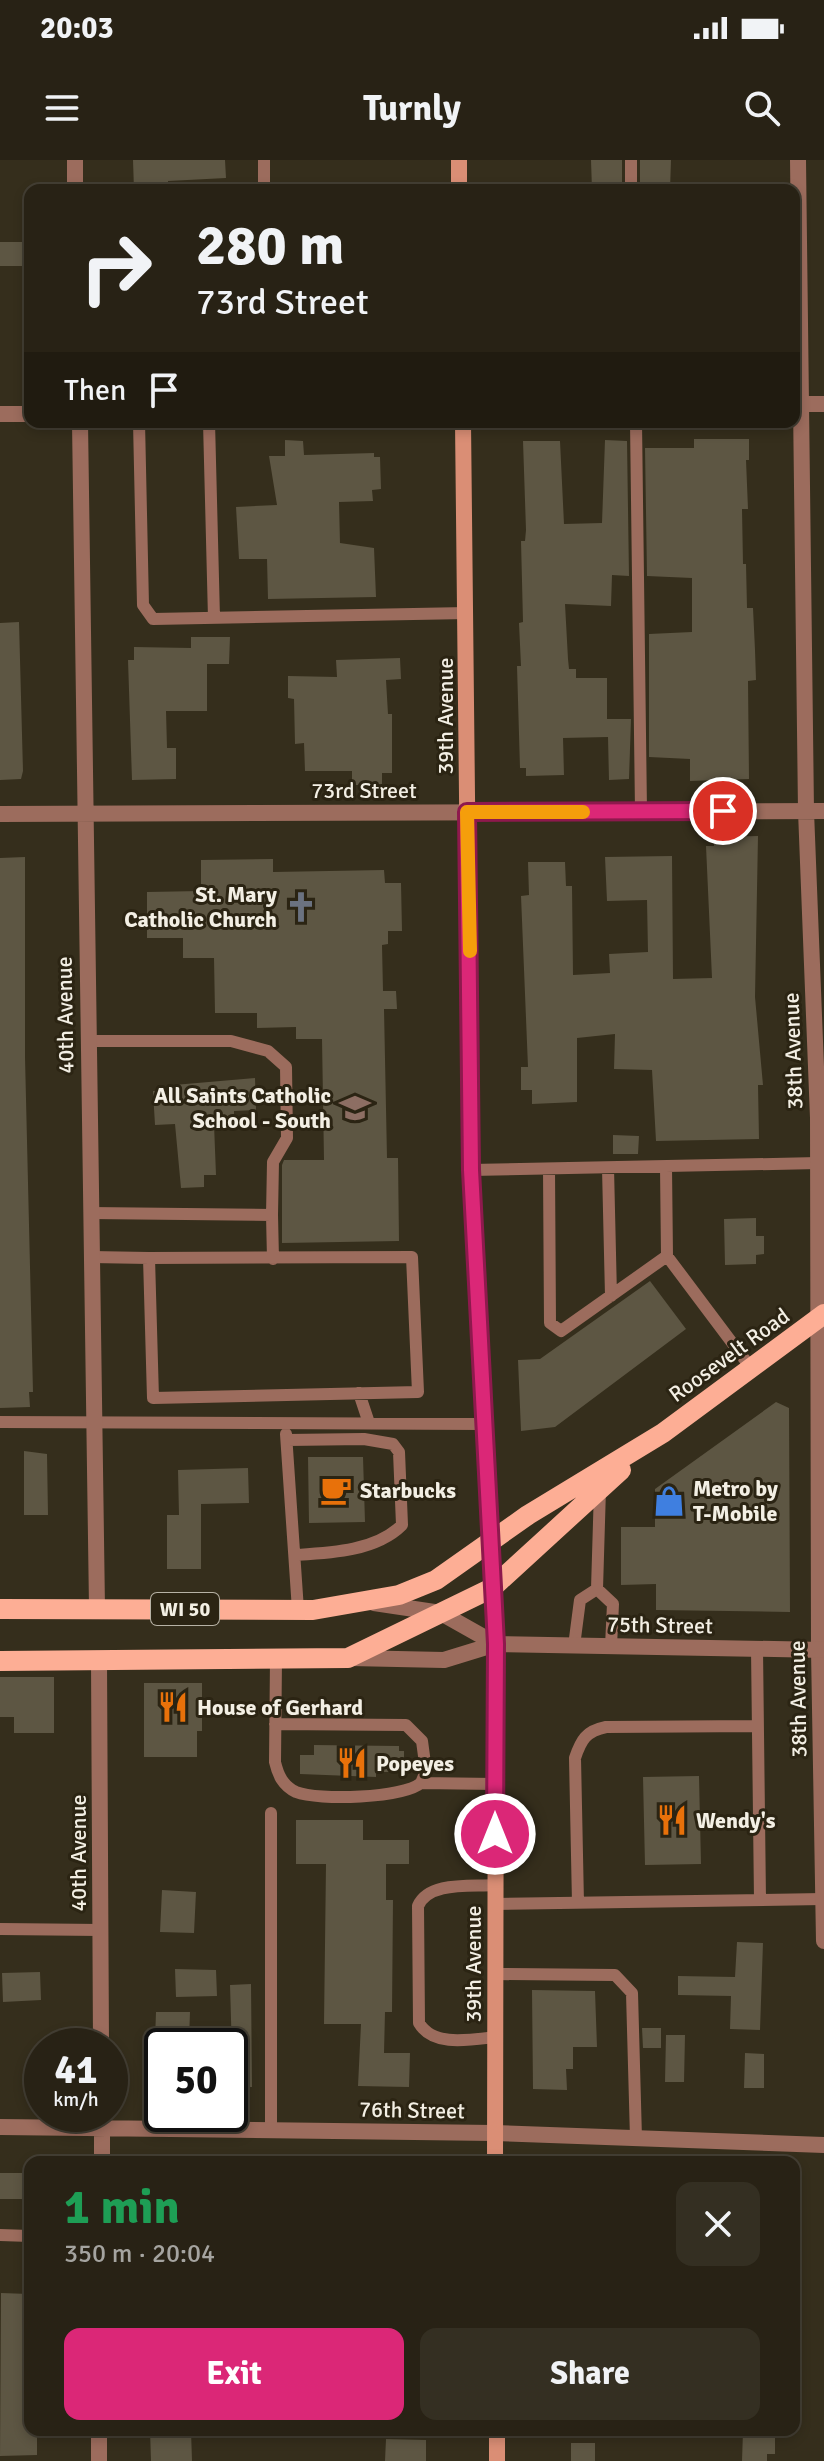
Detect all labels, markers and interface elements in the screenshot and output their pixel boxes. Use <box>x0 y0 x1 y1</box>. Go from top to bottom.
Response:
text: 20:03 <box>40 10 114 47</box>
icon: menu <box>40 86 84 130</box>
text: Turnly <box>363 86 461 131</box>
icon: search <box>740 86 784 130</box>
text: 280 m <box>196 211 344 280</box>
icon: right <box>64 216 168 320</box>
text: 73rd Street <box>196 280 369 325</box>
icon: arrive <box>142 368 186 412</box>
text: Then <box>64 372 126 409</box>
street label: 39th Avenue <box>432 657 459 775</box>
street label: 73rd Street <box>311 777 417 804</box>
pin <box>689 777 757 845</box>
icon: arrive <box>701 789 745 833</box>
place label: St. Mary Catholic Church <box>124 881 277 933</box>
church icon: St. Mary Catholic Church <box>284 890 318 924</box>
street label: 40th Avenue <box>50 956 80 1074</box>
street label: 38th Avenue <box>777 992 809 1110</box>
place label: All Saints Catholic School - South <box>154 1082 331 1134</box>
school or university icon: All Saints Catholic School - South <box>338 1091 372 1125</box>
street label: Roosevelt Road <box>663 1302 795 1408</box>
cafe icon: Starbucks <box>319 1473 353 1507</box>
place label: Metro by T-Mobile <box>693 1475 778 1527</box>
place label: Starbucks <box>360 1477 456 1504</box>
shop icon: Metro by T-Mobile <box>652 1484 686 1518</box>
road number: WI 50 <box>151 1593 219 1625</box>
street label: 75th Street <box>607 1611 713 1639</box>
street label: 38th Avenue <box>783 1640 813 1758</box>
restaurant icon: House of Gerhard <box>156 1690 190 1724</box>
place label: House of Gerhard <box>197 1694 363 1721</box>
restaurant icon: Popeyes <box>335 1746 369 1780</box>
place label: Popeyes <box>376 1750 454 1777</box>
position arrow <box>453 1792 537 1876</box>
street label: 40th Avenue <box>65 1794 92 1912</box>
restaurant icon: Wendy's <box>655 1803 689 1837</box>
place label: Wendy's <box>696 1807 776 1834</box>
street label: 39th Avenue <box>460 1905 487 2023</box>
speed limit sign: 50 <box>144 2028 248 2132</box>
text: 41 <box>54 2045 98 2095</box>
text: km/h <box>53 2087 99 2112</box>
street label: 76th Street <box>359 2096 465 2124</box>
text: 1 min <box>64 2178 180 2237</box>
button: close <box>676 2182 760 2266</box>
text: 350 m · 20:04 <box>64 2238 215 2270</box>
button: Exit <box>64 2328 404 2420</box>
button: Share <box>420 2328 760 2420</box>

